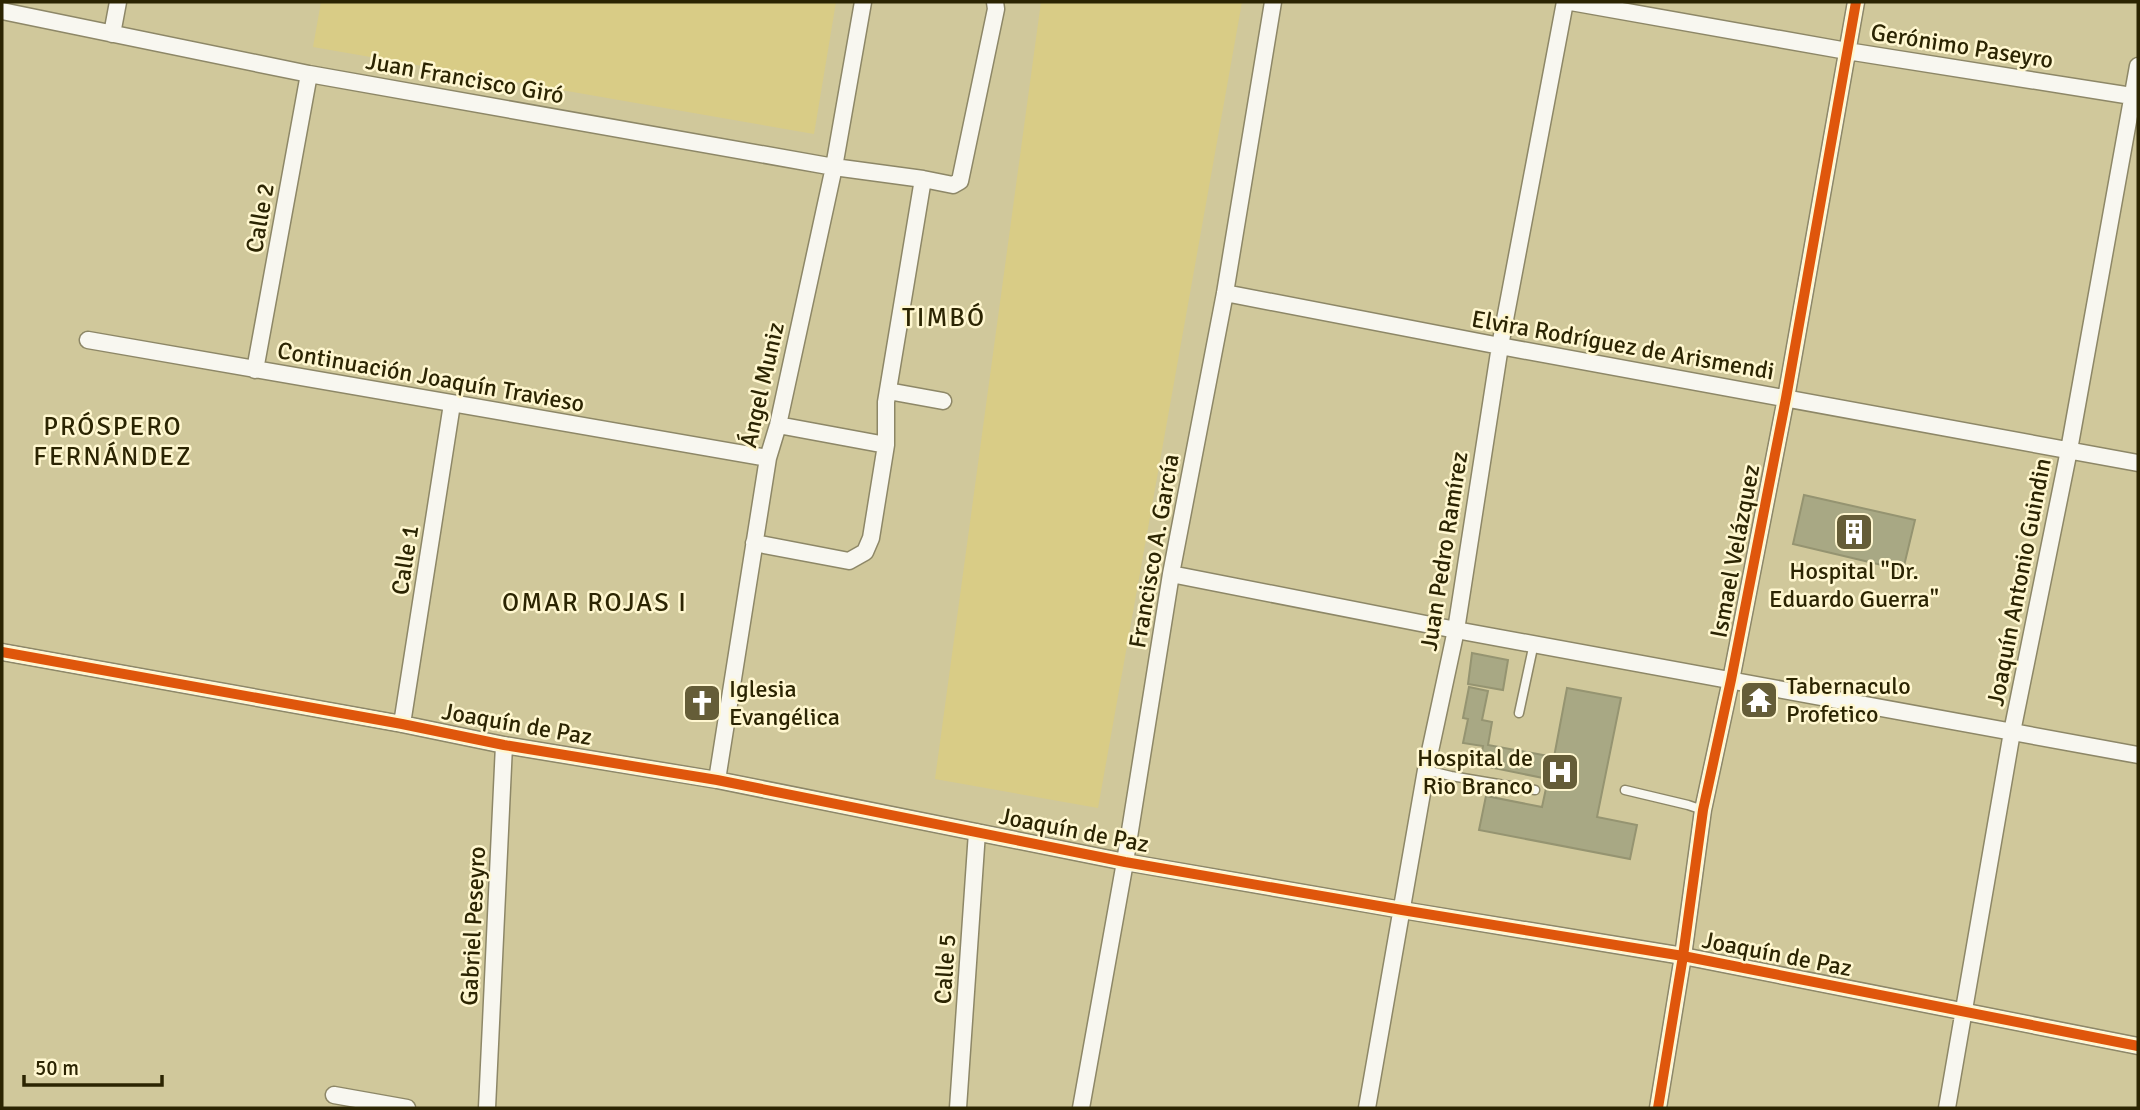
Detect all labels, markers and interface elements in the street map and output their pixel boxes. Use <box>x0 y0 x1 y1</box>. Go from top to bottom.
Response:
street label: Gerónimo Paseyro <box>1869 17 2055 75</box>
street label: Juan Francisco Giró <box>364 46 566 110</box>
street label: Calle 2 <box>239 181 281 255</box>
district label: TIMBÓ <box>902 302 986 334</box>
street label: Elvira Rodríguez de Arismendi <box>1469 304 1777 386</box>
street label: Ángel Muniz <box>733 319 791 451</box>
street label: Continuación Joaquín Travieso <box>275 335 587 419</box>
district label: PRÓSPERO FERNÁNDEZ <box>33 411 193 473</box>
street label: Juan Pedro Ramírez <box>1413 449 1475 653</box>
street label: Francisco A. García <box>1122 452 1186 650</box>
street label: Joaquín Antonio Guindin <box>1980 455 2058 709</box>
street label: Ismael Velázquez <box>1703 462 1767 640</box>
building icon: Hospital "Dr. Eduardo Guerra" <box>1833 511 1875 553</box>
street label: Calle 1 <box>385 523 425 597</box>
place label: Hospital "Dr. Eduardo Guerra" <box>1769 556 1939 614</box>
district label: OMAR ROJAS I <box>502 587 688 619</box>
place label: Tabernaculo Profetico <box>1786 671 1911 729</box>
place label: Iglesia Evangélica <box>729 674 840 732</box>
temple icon: Tabernaculo Profetico <box>1738 679 1780 721</box>
church icon: Iglesia Evangélica <box>681 682 723 724</box>
street label: Joaquín de Paz <box>440 696 594 752</box>
place label: Hospital de Rio Branco <box>1417 743 1533 801</box>
hospital icon: Hospital de Rio Branco <box>1539 751 1581 793</box>
street label: Joaquín de Paz <box>997 801 1151 859</box>
street label: Gabriel Peseyro <box>454 846 492 1006</box>
street label: Joaquín de Paz <box>1700 925 1854 983</box>
street label: Calle 5 <box>928 933 962 1005</box>
scale bar <box>24 1044 163 1088</box>
text: 50 m <box>35 1055 79 1081</box>

